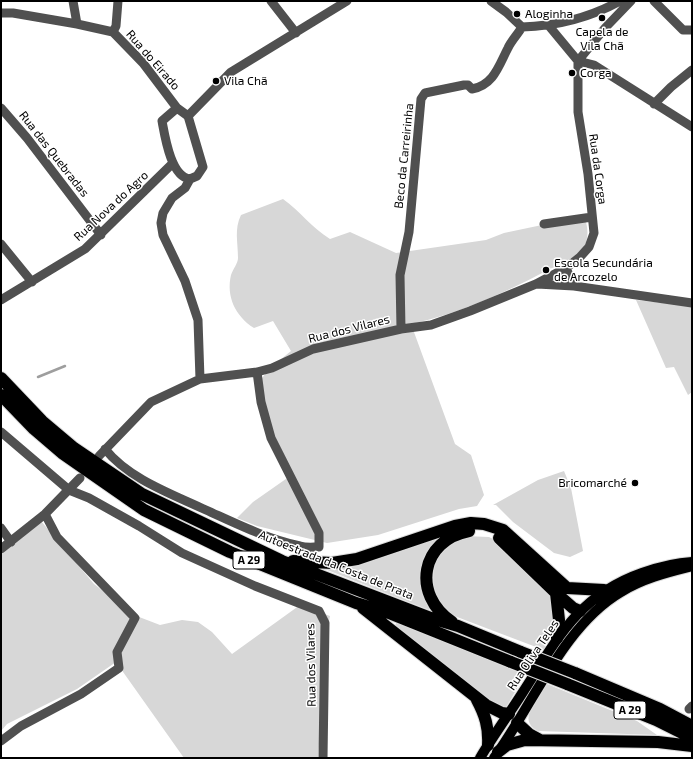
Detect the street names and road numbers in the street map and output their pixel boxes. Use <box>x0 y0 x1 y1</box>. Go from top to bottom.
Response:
street label: Rua do Eirado <box>123 27 183 93</box>
street label: Beco da Carreirinha <box>391 103 417 209</box>
street label: Rua das Quebradas <box>16 108 92 200</box>
street label: Rua da Corga <box>586 133 610 205</box>
street label: Rua Nova do Agro <box>71 168 151 244</box>
street label: Rua dos Vilares <box>307 312 391 346</box>
street label: Autoestrada da Costa de Prata <box>256 527 416 603</box>
road number: A 29 <box>233 551 265 569</box>
street label: Rua Oliva Teles <box>504 617 562 693</box>
street label: Rua dos Vilares <box>303 623 319 707</box>
road number: A 29 <box>614 701 646 719</box>

